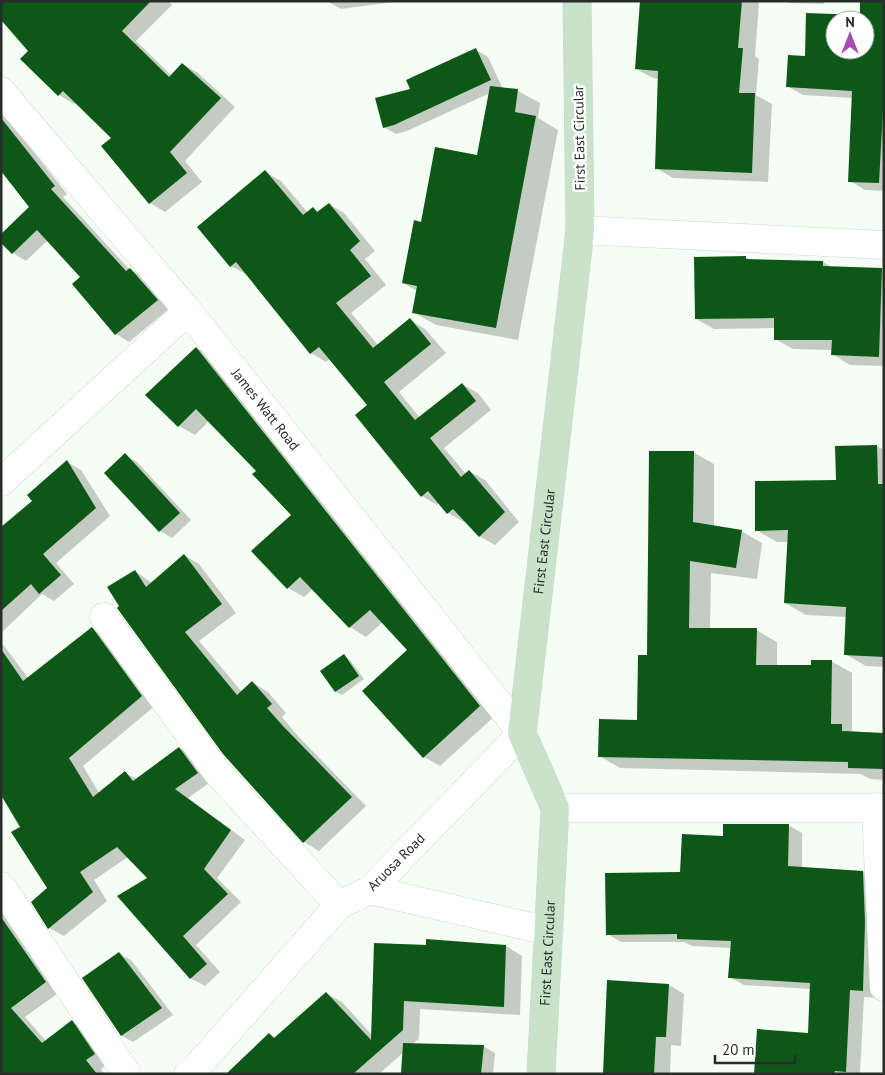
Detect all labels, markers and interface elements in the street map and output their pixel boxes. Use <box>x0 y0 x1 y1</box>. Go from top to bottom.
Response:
north arrow <box>825 10 875 60</box>
text: N <box>845 13 855 31</box>
street label: First East Circular <box>569 85 589 191</box>
street label: James Watt Road <box>227 364 304 454</box>
street label: First East Circular <box>529 488 559 595</box>
street label: Aruosa Road <box>363 829 429 895</box>
street label: First East Circular <box>536 900 559 1006</box>
scale bar <box>715 1032 795 1064</box>
text: 20 m <box>722 1040 755 1059</box>

